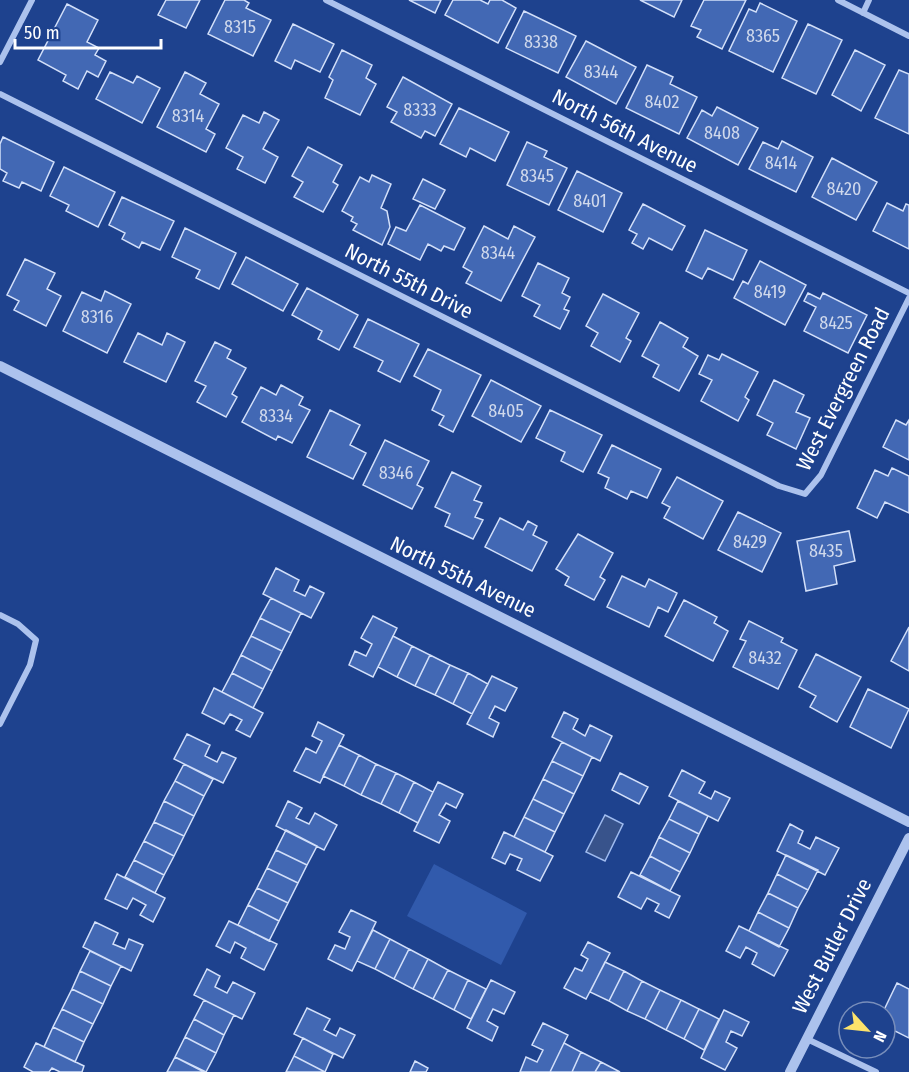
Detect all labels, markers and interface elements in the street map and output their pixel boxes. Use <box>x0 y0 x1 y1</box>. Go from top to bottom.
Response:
scale bar <box>15 12 160 50</box>
house number: 8315 <box>224 16 256 38</box>
text: 50 m <box>24 22 60 44</box>
house number: 8365 <box>746 25 780 47</box>
house number: 8338 <box>524 31 558 53</box>
house number: 8344 <box>584 61 619 83</box>
street label: North 56th Avenue <box>548 83 702 179</box>
house number: 8402 <box>645 91 679 113</box>
house number: 8333 <box>403 99 437 121</box>
house number: 8314 <box>172 105 204 127</box>
house number: 8408 <box>704 122 740 144</box>
house number: 8414 <box>765 152 798 174</box>
house number: 8345 <box>520 165 554 187</box>
house number: 8420 <box>827 178 861 200</box>
house number: 8401 <box>573 190 607 212</box>
street label: North 55th Drive <box>341 238 477 324</box>
house number: 8344 <box>481 242 516 264</box>
house number: 8419 <box>754 281 786 303</box>
street label: West Evergreen Road <box>791 303 895 475</box>
house number: 8316 <box>81 306 113 328</box>
house number: 8425 <box>819 312 853 334</box>
house number: 8405 <box>488 400 524 422</box>
house number: 8334 <box>259 405 293 427</box>
house number: 8346 <box>379 462 413 484</box>
street label: North 55th Avenue <box>386 530 540 624</box>
house number: 8429 <box>733 531 767 553</box>
house number: 8435 <box>809 540 843 562</box>
house number: 8432 <box>748 647 782 669</box>
street label: West Butler Drive <box>787 874 877 1018</box>
north arrow <box>837 1000 897 1060</box>
text: N <box>869 1028 891 1045</box>

